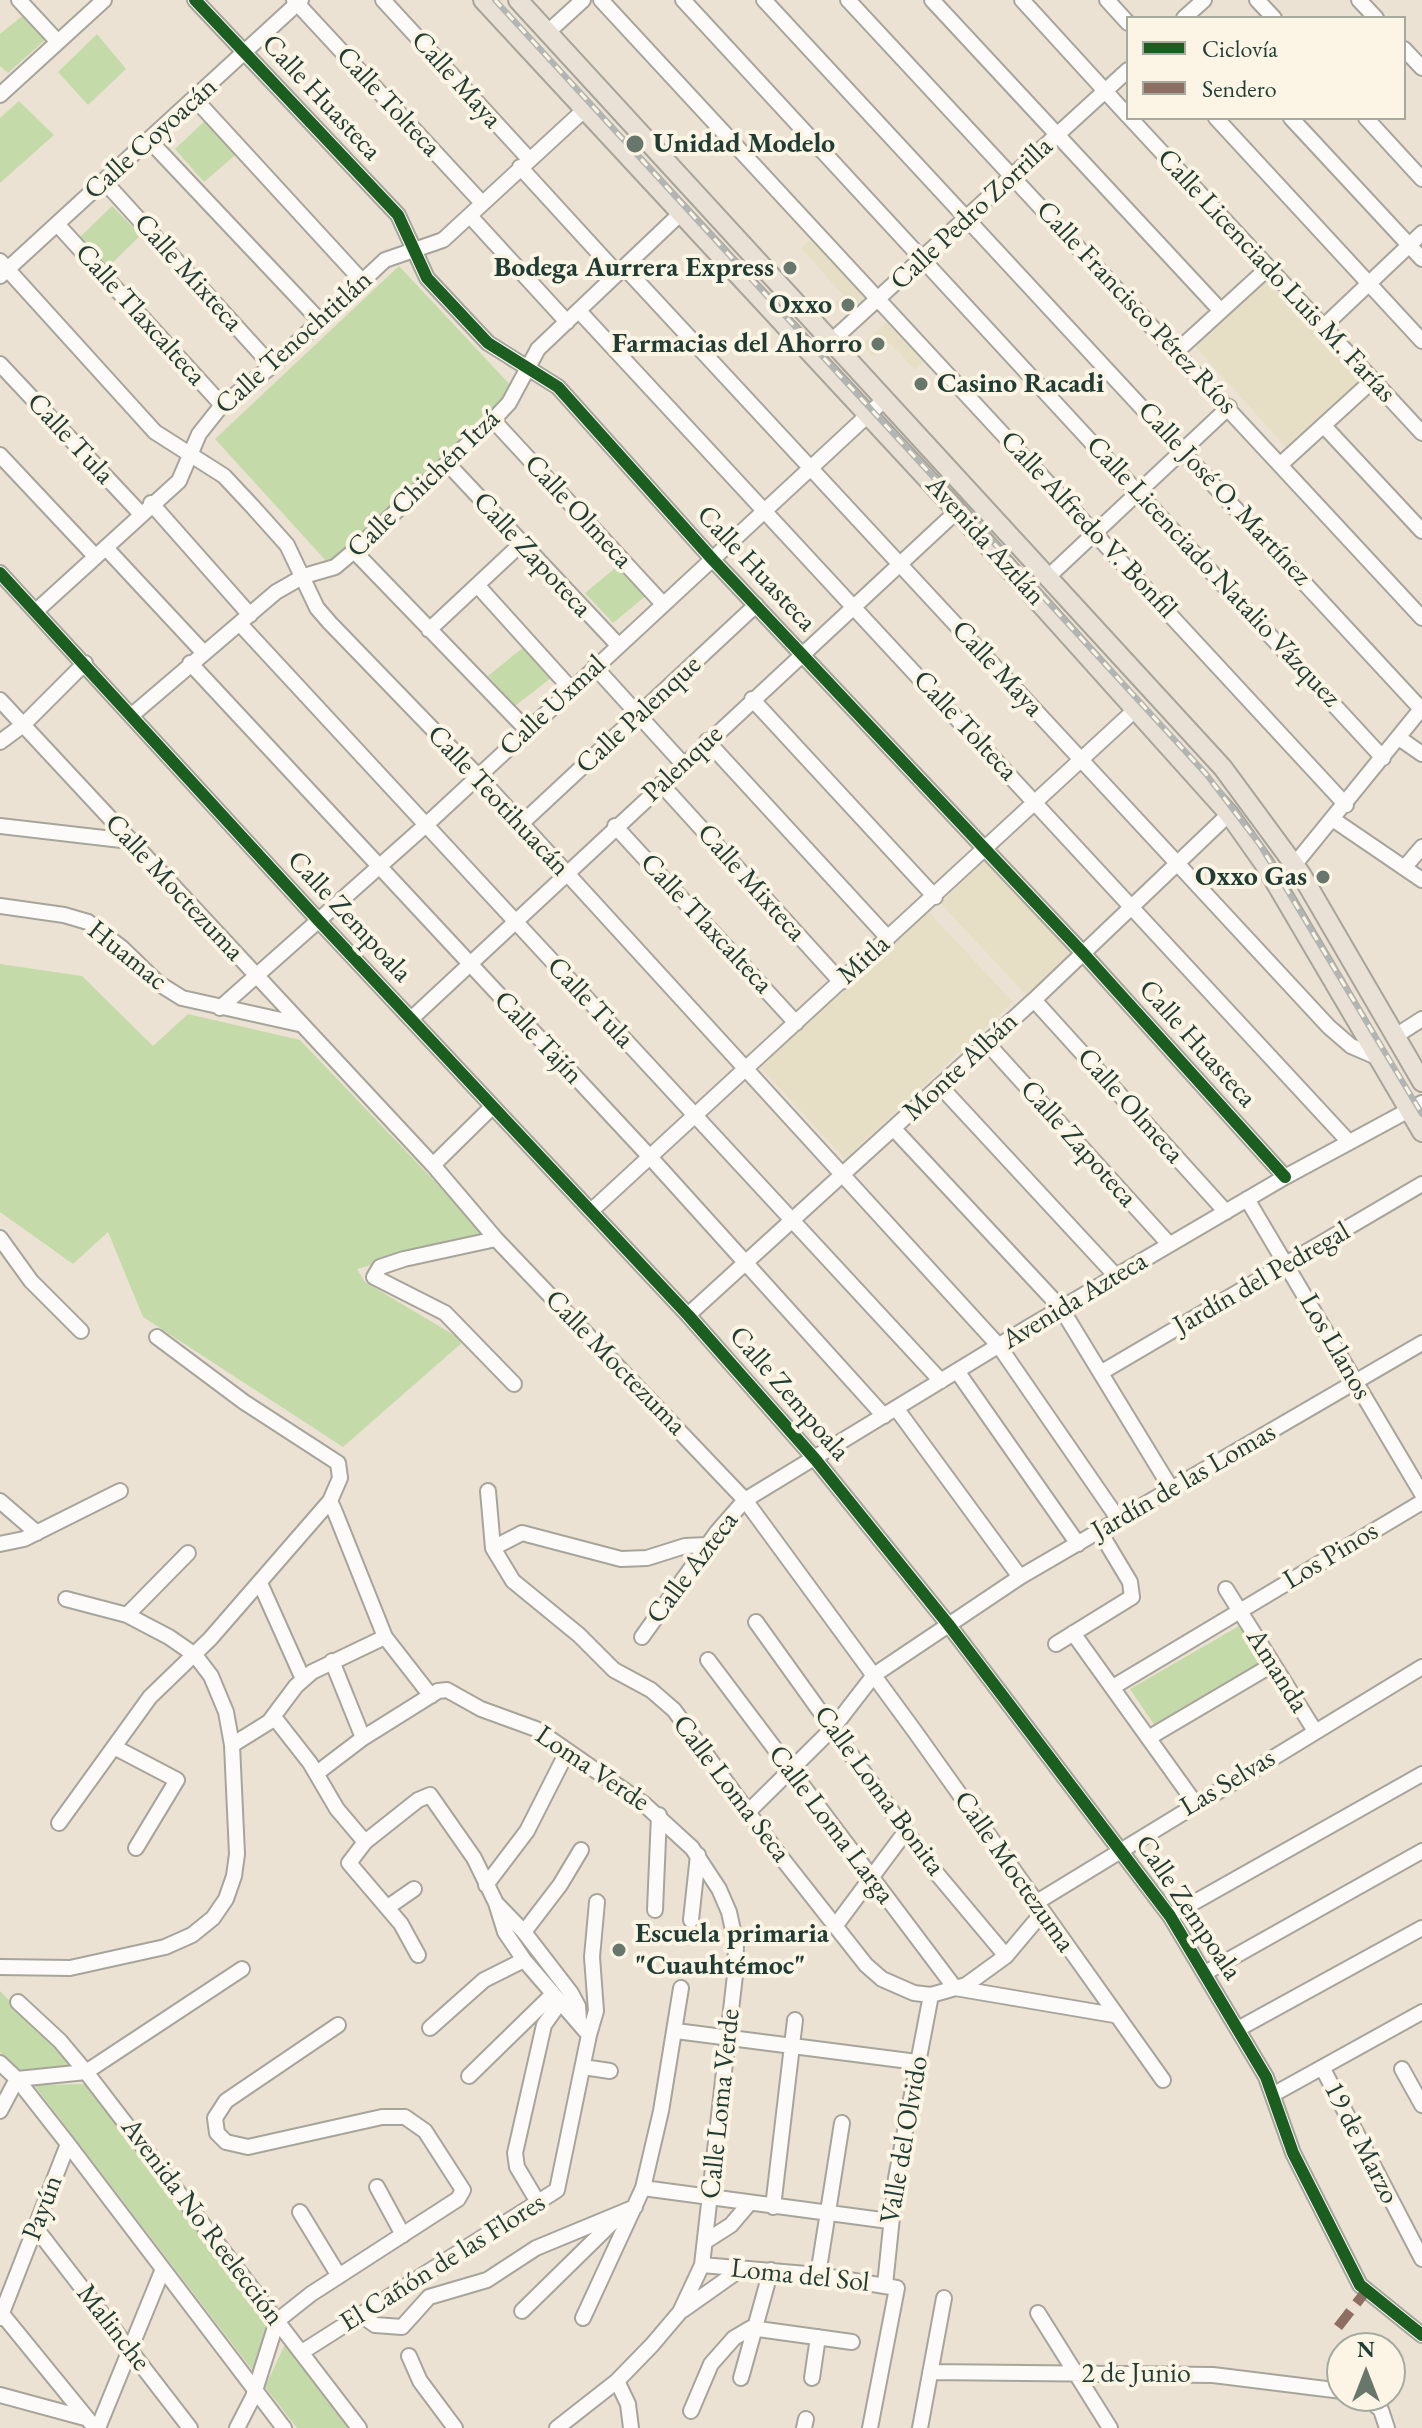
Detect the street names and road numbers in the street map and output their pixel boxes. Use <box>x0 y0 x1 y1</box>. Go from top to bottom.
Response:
street label: Calle Maya <box>404 24 508 136</box>
street label: Calle Huasteca <box>254 28 388 168</box>
street label: Calle Tolteca <box>328 40 448 164</box>
street label: Calle Coyoacán <box>78 71 224 207</box>
street label: Calle Pedro Zorrilla <box>884 130 1060 298</box>
street label: Calle Licenciado Luis M. Farías <box>1150 142 1402 410</box>
street label: Calle Francisco Pérez Ríos <box>1028 194 1244 422</box>
street label: Calle Mixteca <box>126 207 250 339</box>
street label: Calle Tlaxcalteca <box>67 237 213 393</box>
street label: Calle Tenochtitlán <box>209 264 379 422</box>
street label: Calle Tula <box>19 386 121 492</box>
street label: Calle José O. Martínez <box>1130 395 1318 593</box>
street label: Calle Chichén Itzá <box>341 403 507 565</box>
street label: Calle Alfredo V. Bonfil <box>993 424 1183 626</box>
street label: Calle Licenciado Natalio Vázquez <box>1079 430 1347 714</box>
street label: Calle Olmeca <box>517 448 639 576</box>
street label: Avenida Aztlán <box>918 469 1052 613</box>
street label: Calle Zapoteca <box>465 485 599 625</box>
street label: Calle Huasteca <box>689 499 823 639</box>
street label: Calle Maya <box>944 614 1050 724</box>
street label: Calle Uxmal <box>493 648 613 764</box>
street label: Calle Palenque <box>569 649 709 781</box>
street label: Calle Tolteca <box>905 664 1025 788</box>
street label: Palenque <box>636 718 730 810</box>
street label: Calle Teotihuacán <box>419 719 577 883</box>
street label: Calle Moctezuma <box>97 807 251 969</box>
street label: Calle Mixteca <box>689 817 813 949</box>
street label: Calle Zempoala <box>280 844 418 990</box>
street label: Calle Tlaxcalteca <box>633 847 779 1001</box>
street label: Huamac <box>80 914 174 998</box>
street label: Mitla <box>831 928 897 992</box>
street label: Calle Tula <box>539 950 641 1056</box>
street label: Calle Huasteca <box>1131 973 1263 1115</box>
street label: Calle Tajín <box>486 984 590 1092</box>
street label: Monte Albán <box>897 1005 1025 1129</box>
street label: Calle Olmeca <box>1069 1041 1191 1171</box>
street label: Calle Zapoteca <box>1012 1074 1144 1214</box>
street label: Jardín del Pedregal <box>1168 1215 1356 1343</box>
street label: Avenida Azteca <box>996 1245 1154 1357</box>
street label: Calle Moctezuma <box>537 1283 693 1443</box>
street label: Los Llanos <box>1291 1288 1379 1406</box>
street label: Calle Zempoala <box>721 1320 857 1468</box>
street label: Jardín de las Lomas <box>1086 1416 1282 1548</box>
street label: Calle Azteca <box>640 1505 746 1631</box>
street label: Los Pinos <box>1277 1515 1385 1597</box>
street label: Amanda <box>1238 1623 1316 1719</box>
street label: Calle Loma Bonita <box>806 1700 952 1882</box>
street label: Calle Loma Seca <box>665 1709 797 1869</box>
street label: Loma Verde <box>529 1719 655 1819</box>
street label: Calle Loma Larga <box>760 1739 902 1911</box>
street label: Las Selvas <box>1174 1742 1282 1824</box>
street label: Calle Moctezuma <box>946 1785 1082 1959</box>
street label: Calle Zempoala <box>1127 1829 1249 1987</box>
street label: Calle Loma Verde <box>694 2007 748 2201</box>
street label: Valle del Olvido <box>874 2053 936 2227</box>
street label: 19 de Marzo <box>1316 2076 1406 2210</box>
street label: Avenida No Reelección <box>113 2112 291 2332</box>
street label: Payún <box>15 2171 71 2245</box>
street label: El Cañón de las Flores <box>334 2186 552 2340</box>
street label: Loma del Sol <box>729 2252 871 2300</box>
street label: Malinche <box>69 2278 157 2378</box>
street label: 2 de Junio <box>1081 2357 1191 2391</box>

